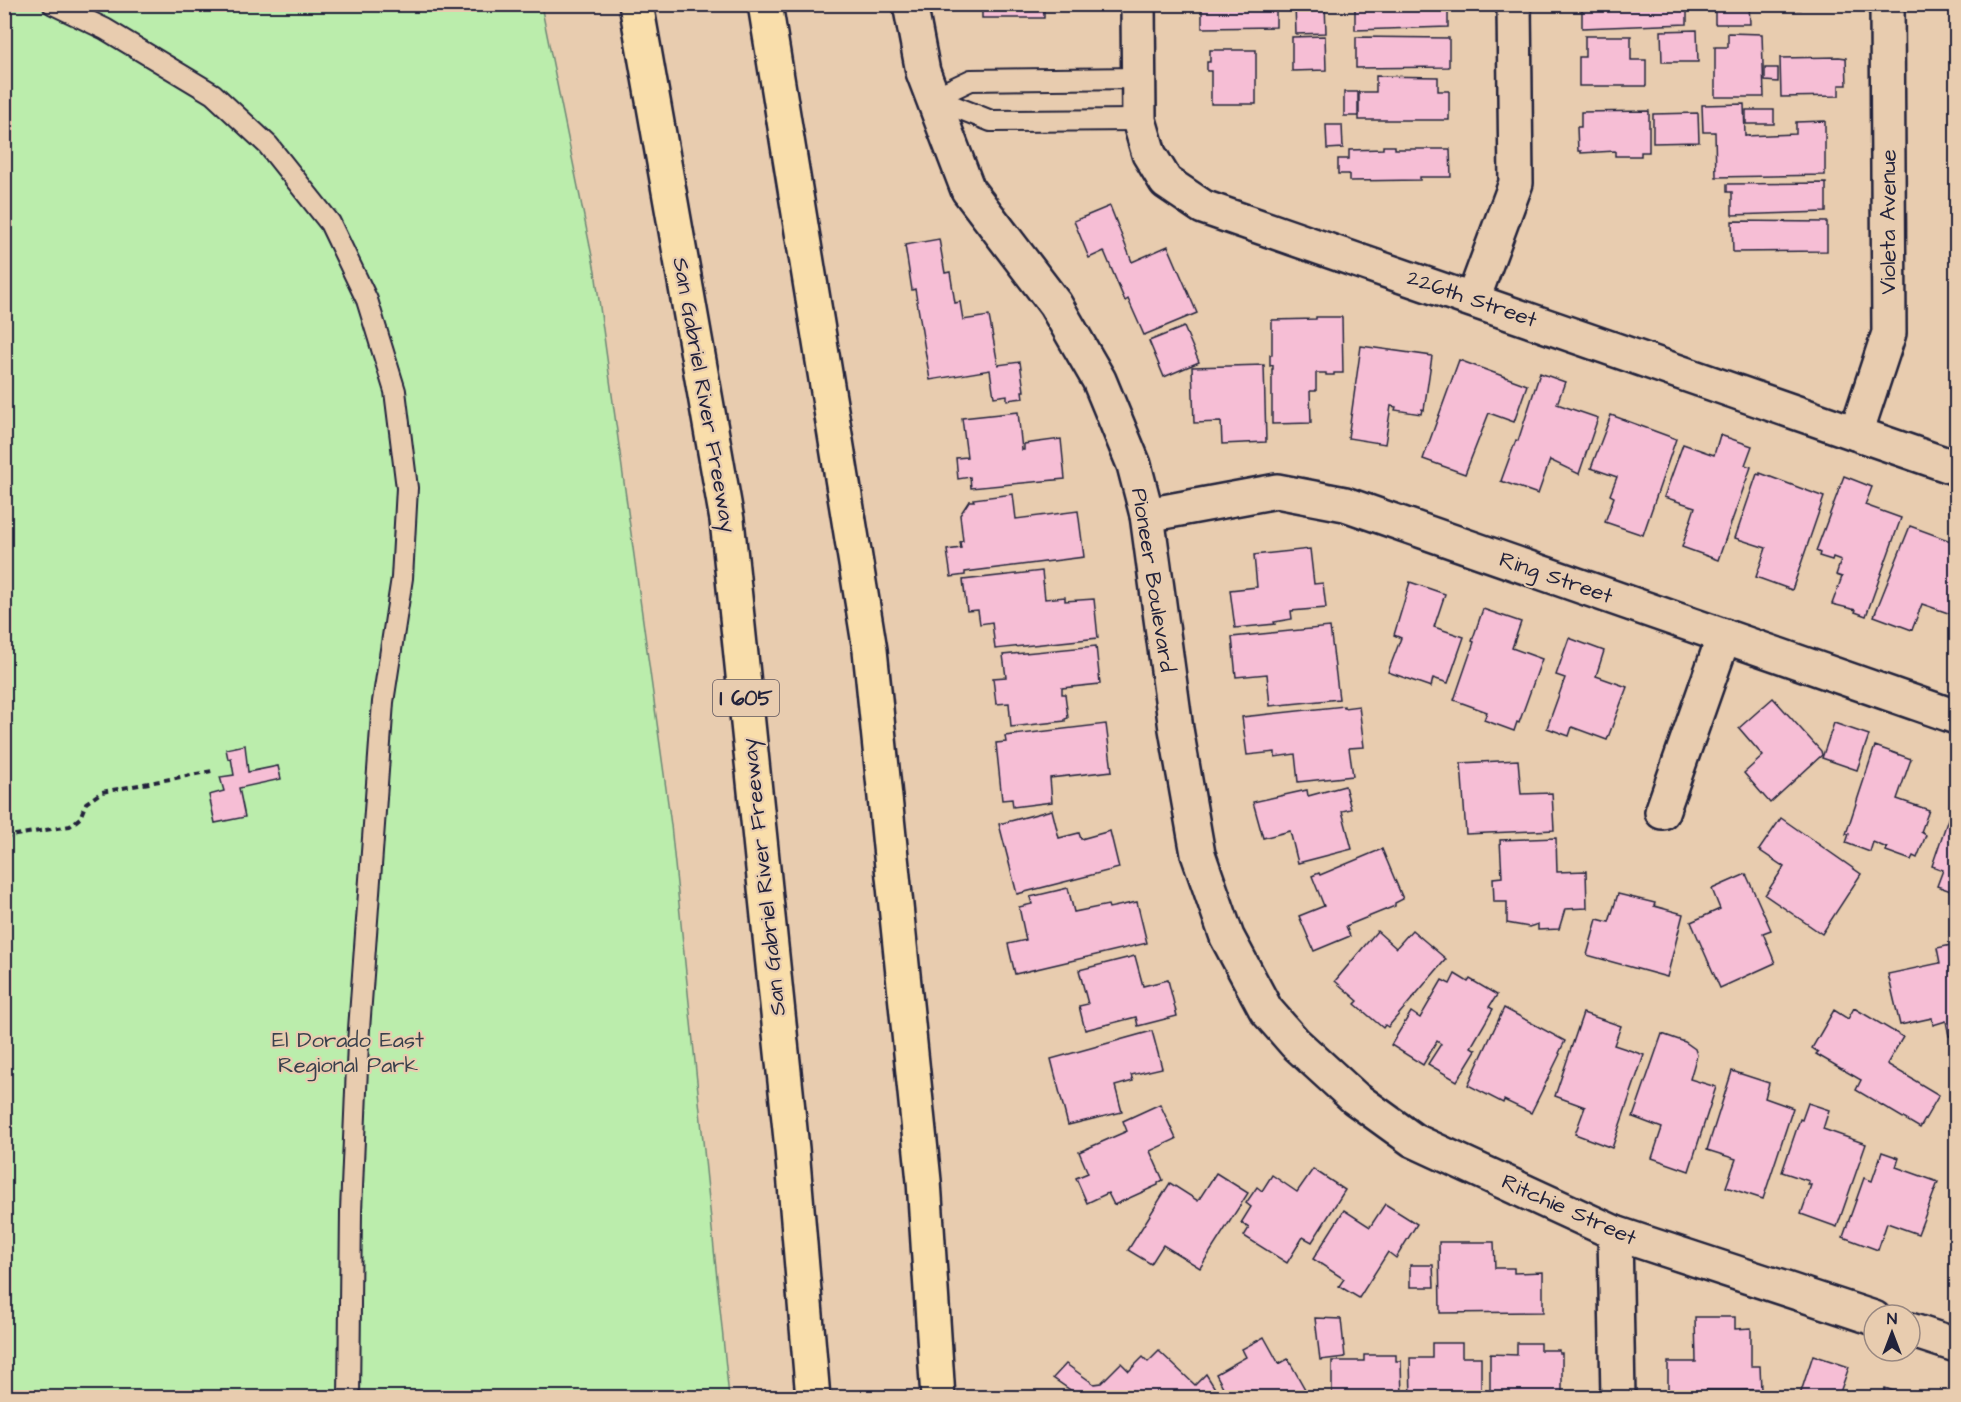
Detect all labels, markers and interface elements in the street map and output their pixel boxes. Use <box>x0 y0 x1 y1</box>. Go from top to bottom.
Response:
street label: Violeta Avenue <box>1873 149 1904 295</box>
street label: San Gabriel River Freeway <box>664 255 743 535</box>
street label: 226th Street <box>1403 262 1541 336</box>
street label: Pioneer Boulevard <box>1123 486 1183 674</box>
street label: Ring Street <box>1495 544 1617 613</box>
road number: I 605 <box>713 680 779 716</box>
street label: San Gabriel River Freeway <box>734 737 795 1017</box>
park label: El Dorado East Regional Park <box>272 1025 424 1082</box>
street label: Ritchie Street <box>1497 1166 1641 1254</box>
north arrow <box>1862 1303 1922 1363</box>
text: N <box>1887 1308 1897 1330</box>

